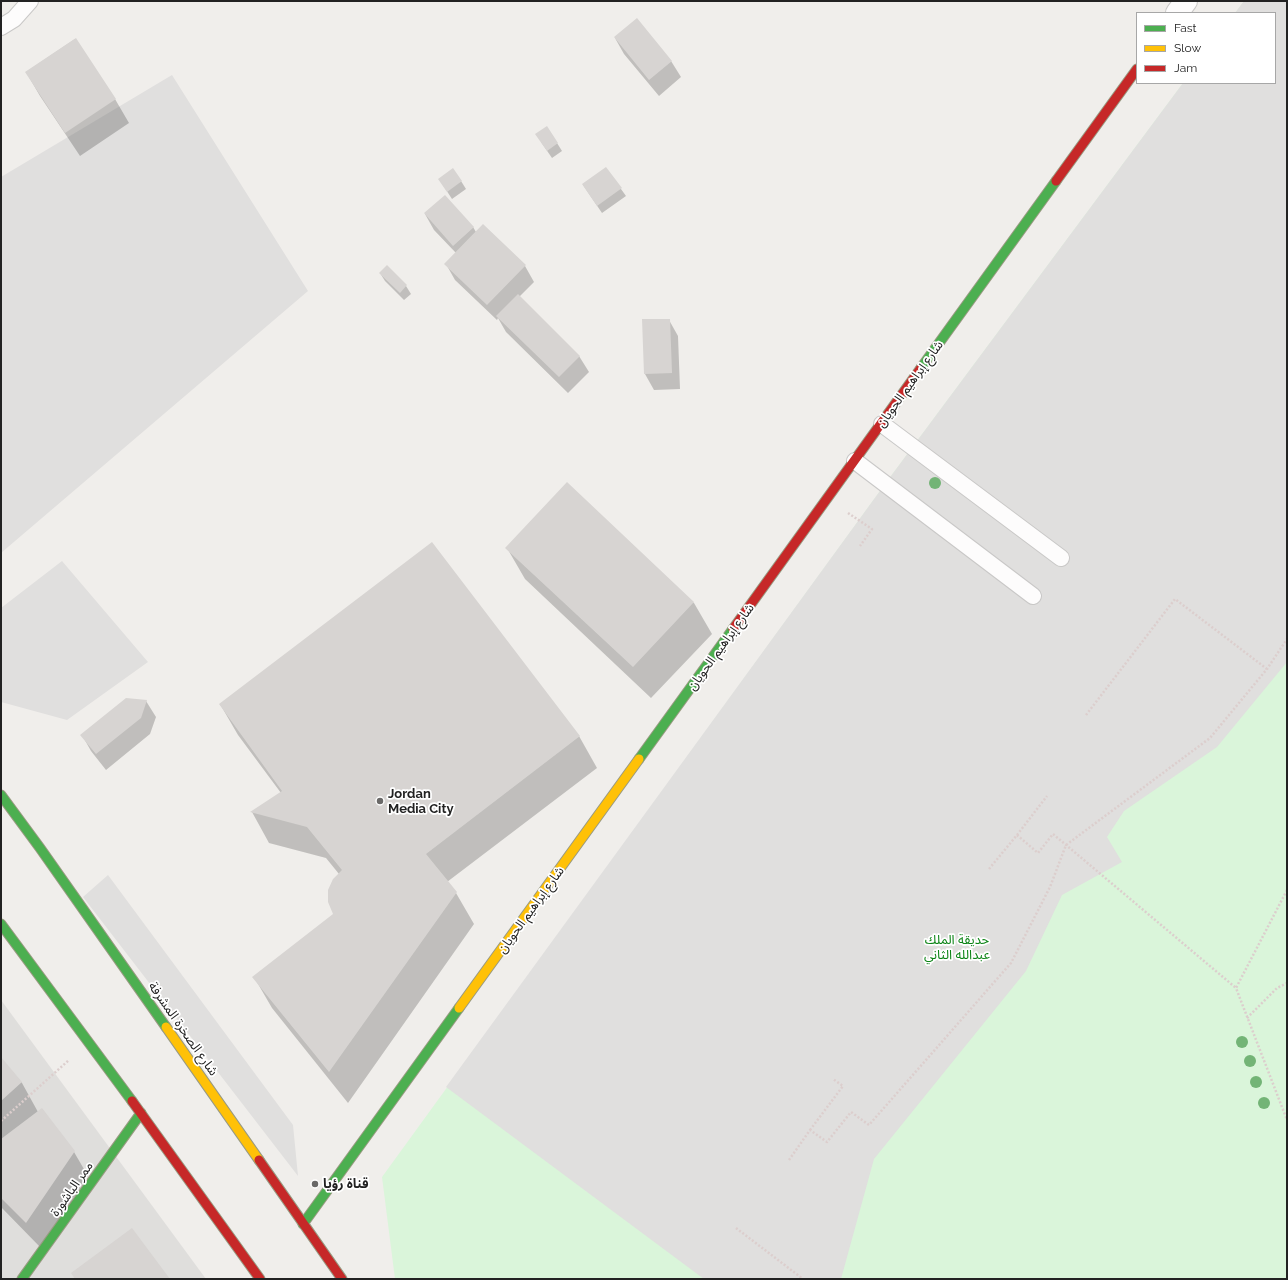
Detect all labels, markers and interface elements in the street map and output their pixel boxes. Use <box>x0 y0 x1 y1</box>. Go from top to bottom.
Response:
legend <box>1136 12 1276 84</box>
text: Fast <box>1174 21 1197 35</box>
text: Slow <box>1174 41 1201 55</box>
text: Jam <box>1174 61 1197 75</box>
street label: شارع إبراهيم الحويان <box>873 338 947 430</box>
street label: شارع إبراهيم الحويان <box>684 601 758 693</box>
place label: Jordan Media City <box>388 786 454 817</box>
marker: Jordan Media City <box>375 796 385 806</box>
street label: شارع إبراهيم الحويان <box>494 864 568 956</box>
park label: حديقة الملك عبدالله الثاني <box>924 932 990 963</box>
street label: شارع الصخرة المشرفة <box>145 979 221 1079</box>
street label: ممر الباشورة <box>47 1159 97 1219</box>
place label: قناة رؤيا <box>323 1176 369 1192</box>
marker: قناة رؤيا <box>310 1179 320 1189</box>

